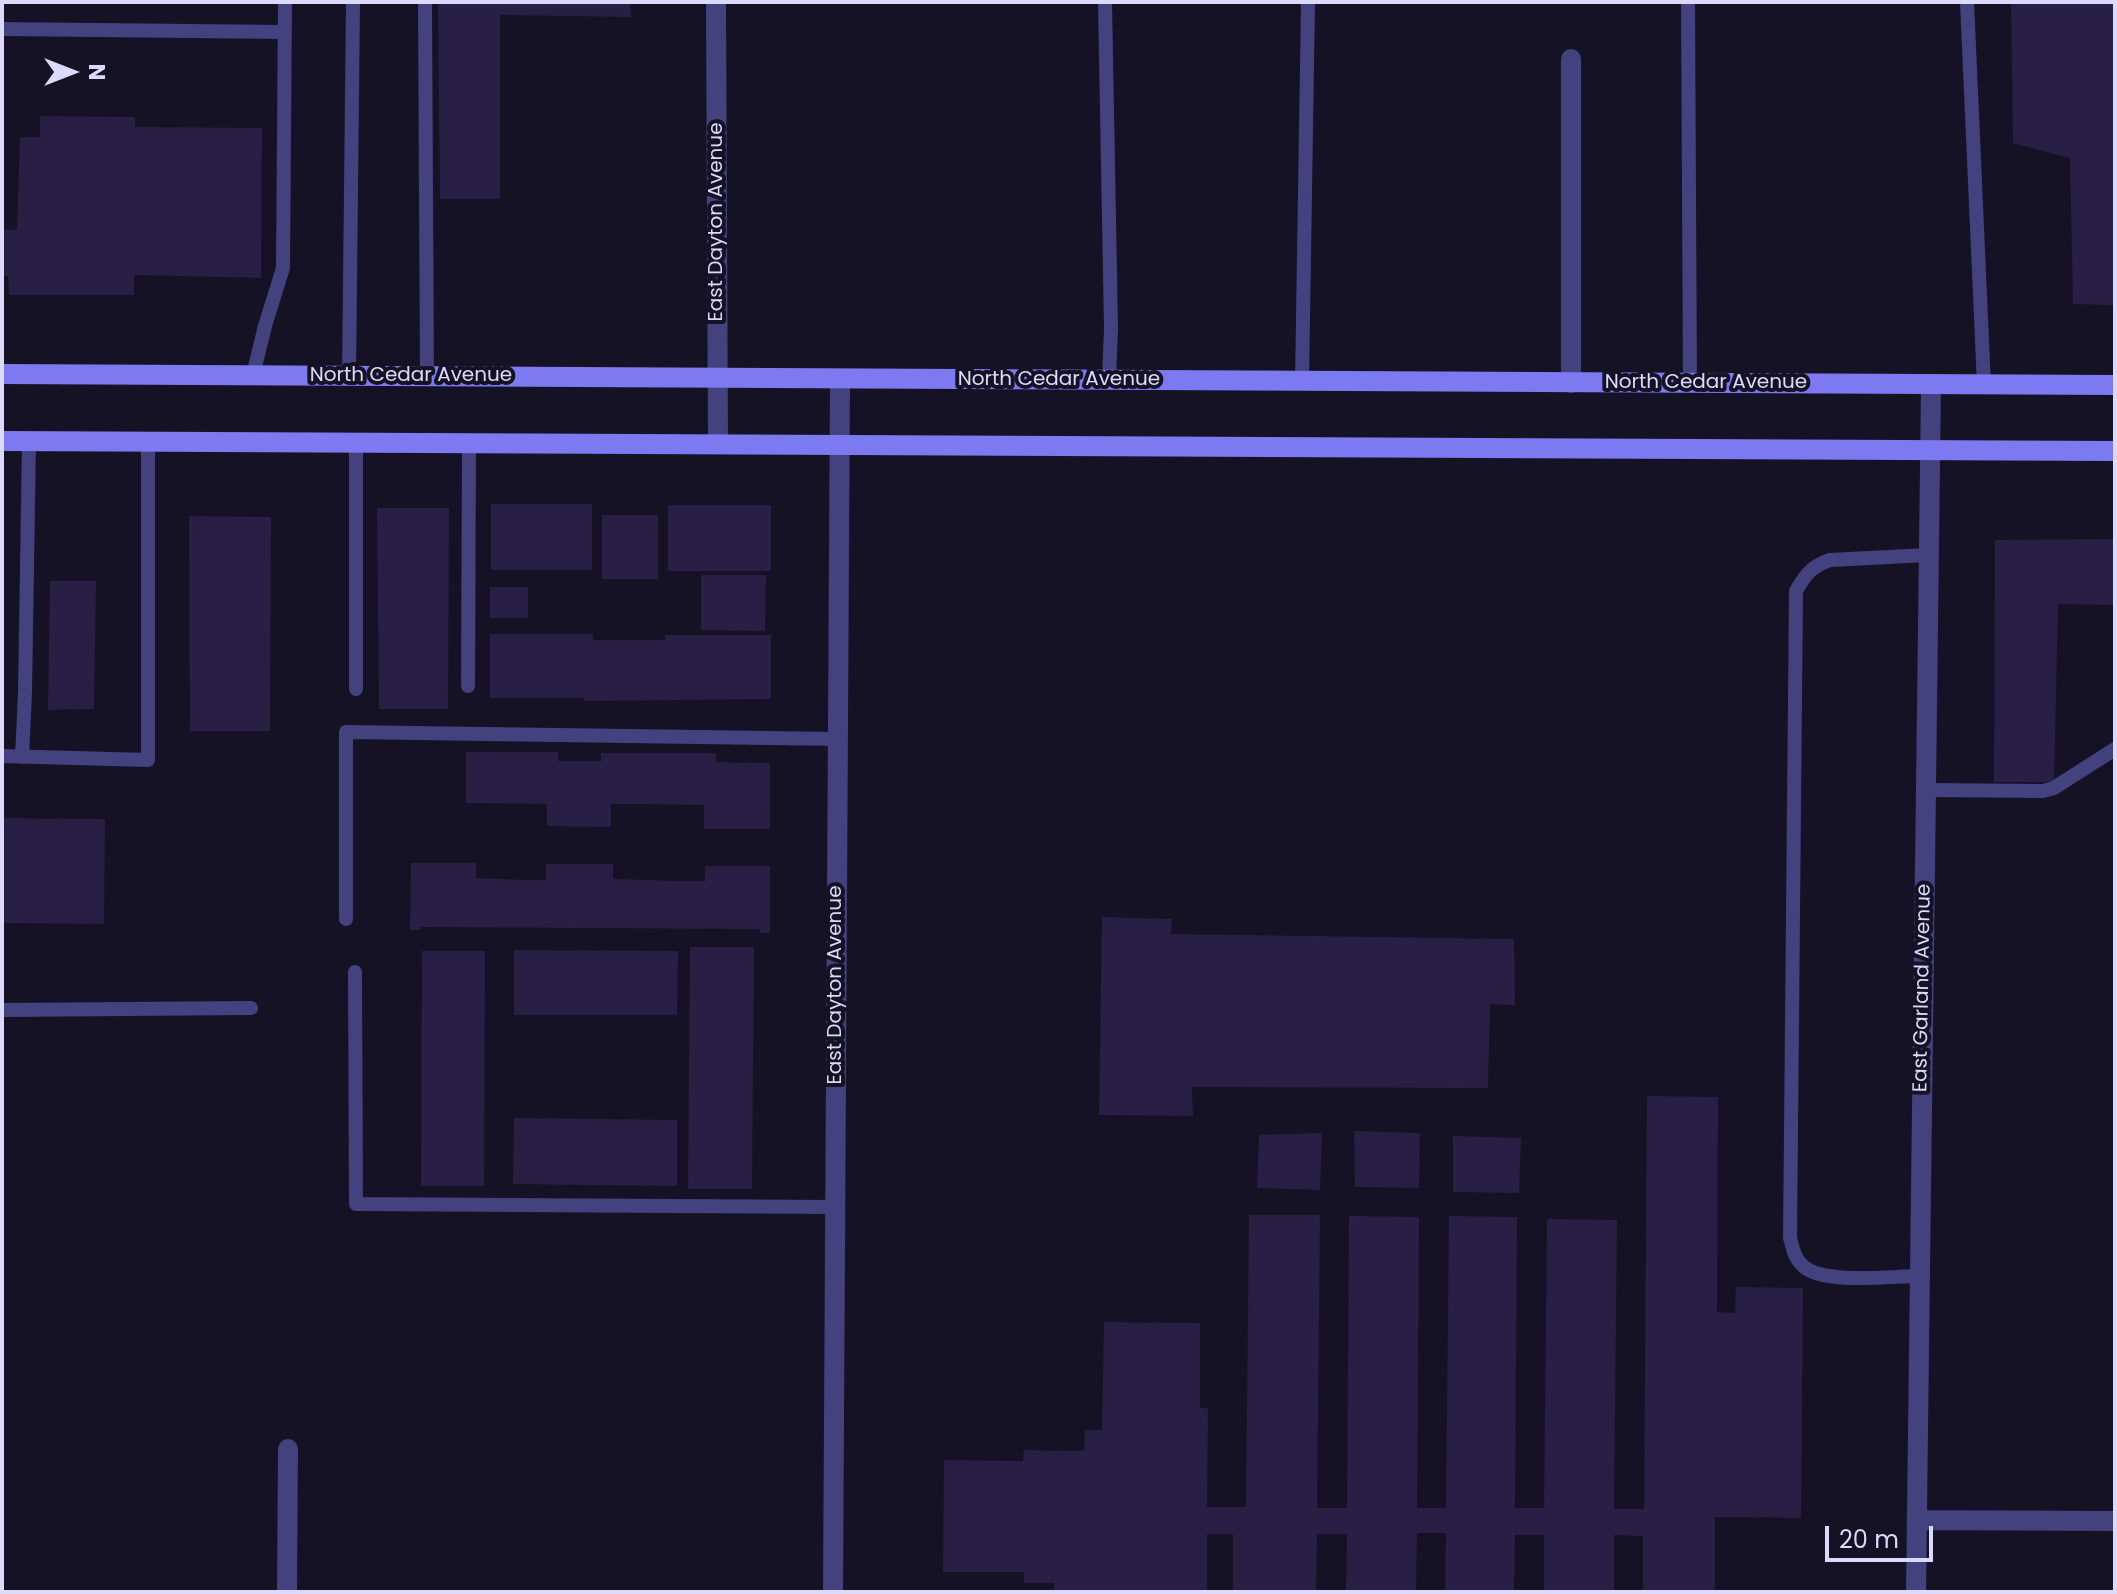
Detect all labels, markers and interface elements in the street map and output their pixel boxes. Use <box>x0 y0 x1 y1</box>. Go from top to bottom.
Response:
north arrow <box>32 32 112 112</box>
text: N <box>81 64 112 80</box>
street label: East Dayton Avenue <box>705 122 729 322</box>
street label: North Cedar Avenue <box>310 364 512 388</box>
street label: North Cedar Avenue <box>958 368 1160 392</box>
street label: North Cedar Avenue <box>1605 371 1807 395</box>
street label: East Garland Avenue <box>1909 884 1937 1092</box>
street label: East Dayton Avenue <box>824 885 848 1085</box>
scale bar <box>1829 1510 1937 1560</box>
text: 20 m <box>1839 1523 1899 1556</box>

